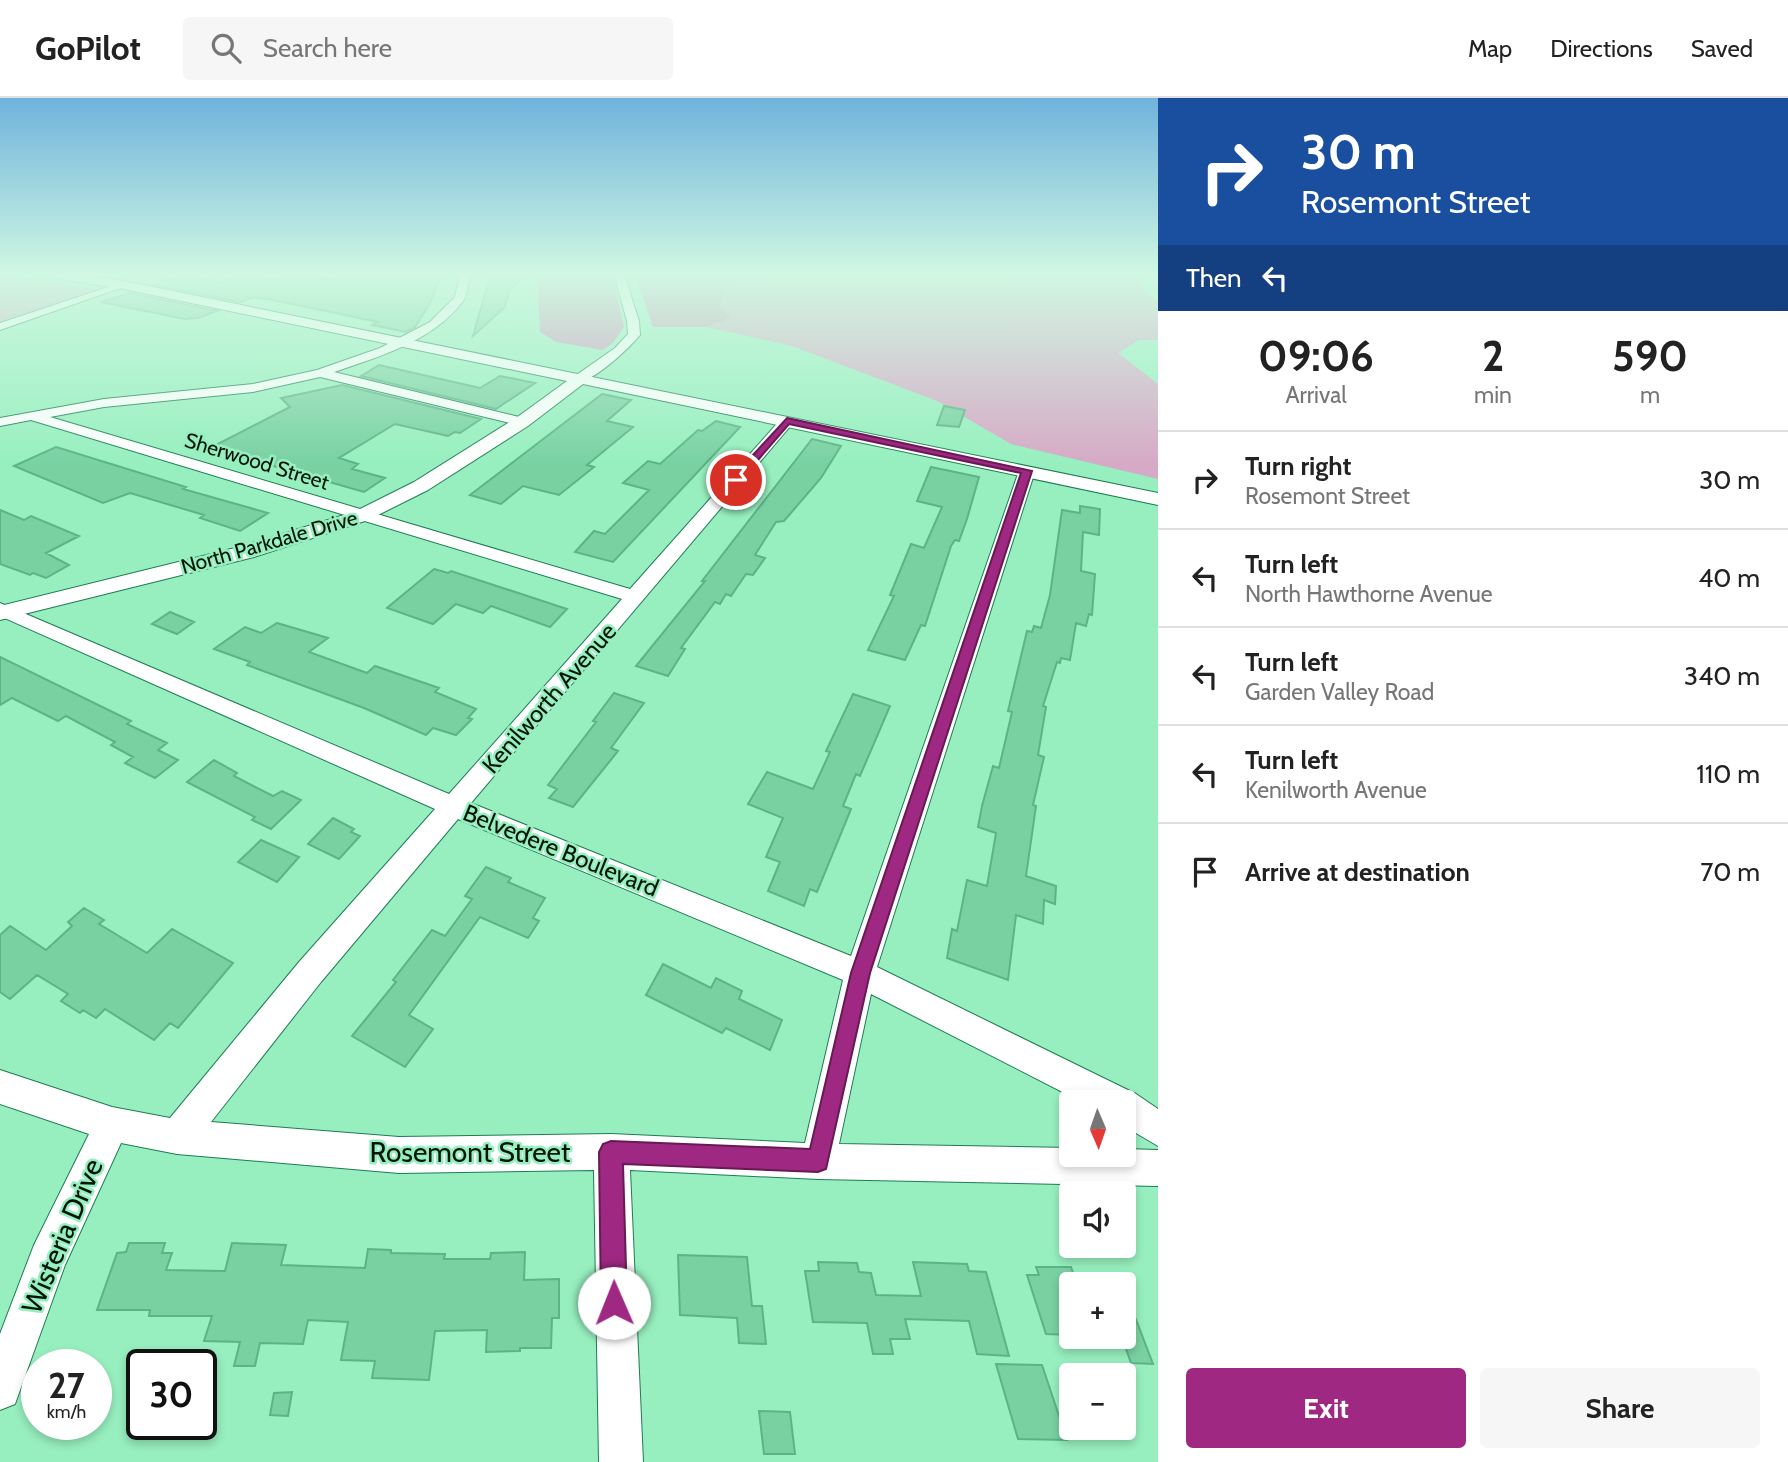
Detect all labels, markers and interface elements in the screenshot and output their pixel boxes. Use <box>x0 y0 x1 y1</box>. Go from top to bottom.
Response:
search box <box>183 17 673 80</box>
text: GoPilot <box>35 28 141 68</box>
icon: search <box>207 29 245 67</box>
text: Search here <box>263 32 392 64</box>
text: Map <box>1468 34 1512 63</box>
text: Directions <box>1550 34 1653 63</box>
text: Saved <box>1691 34 1753 63</box>
text: 30 m <box>1301 122 1416 181</box>
icon: right <box>1186 126 1277 217</box>
text: Rosemont Street <box>1301 182 1530 221</box>
icon: left <box>1256 259 1294 297</box>
text: Then <box>1186 262 1242 294</box>
text: 09:06 <box>1258 330 1374 382</box>
text: 2 <box>1482 330 1504 382</box>
text: 590 <box>1612 330 1688 382</box>
text: Arrival <box>1285 381 1347 409</box>
text: min <box>1474 381 1512 409</box>
text: m <box>1640 381 1660 409</box>
street label: Sherwood Street <box>182 427 332 495</box>
pin <box>706 450 766 510</box>
text: Turn right <box>1245 450 1351 482</box>
icon: arrive <box>717 461 755 499</box>
icon: right <box>1186 461 1224 499</box>
text: 30 m <box>1699 464 1760 496</box>
text: Rosemont Street <box>1245 482 1410 510</box>
street label: North Parkdale Drive <box>178 505 360 579</box>
text: Turn left <box>1245 548 1338 580</box>
icon: left <box>1186 559 1224 597</box>
text: 40 m <box>1698 562 1760 594</box>
text: North Hawthorne Avenue <box>1245 580 1492 608</box>
street label: Kenilworth Avenue <box>476 617 622 779</box>
text: Turn left <box>1245 646 1338 678</box>
icon: left <box>1186 657 1224 695</box>
text: 340 m <box>1684 660 1760 692</box>
text: Garden Valley Road <box>1245 678 1434 706</box>
text: Turn left <box>1245 744 1338 776</box>
icon: left <box>1186 755 1224 793</box>
text: 110 m <box>1696 758 1760 790</box>
text: Kenilworth Avenue <box>1245 776 1427 804</box>
street label: Belvedere Boulevard <box>459 798 663 902</box>
icon: arrive <box>1186 853 1224 891</box>
text: Arrive at destination <box>1245 856 1470 888</box>
text: 70 m <box>1700 856 1760 888</box>
north arrow <box>1059 1090 1136 1167</box>
map controls <box>1059 1090 1136 1440</box>
street label: Rosemont Street <box>370 1135 570 1169</box>
street label: Wisteria Drive <box>14 1153 110 1319</box>
button: sound <box>1059 1181 1136 1258</box>
position arrow <box>577 1266 651 1340</box>
button: + <box>1059 1272 1136 1349</box>
speed limit sign: 30 <box>126 1349 217 1440</box>
button: − <box>1059 1363 1136 1440</box>
text: 27 <box>48 1364 85 1407</box>
button: Exit <box>1186 1368 1466 1448</box>
button: Share <box>1480 1368 1760 1448</box>
text: km/h <box>47 1401 86 1423</box>

